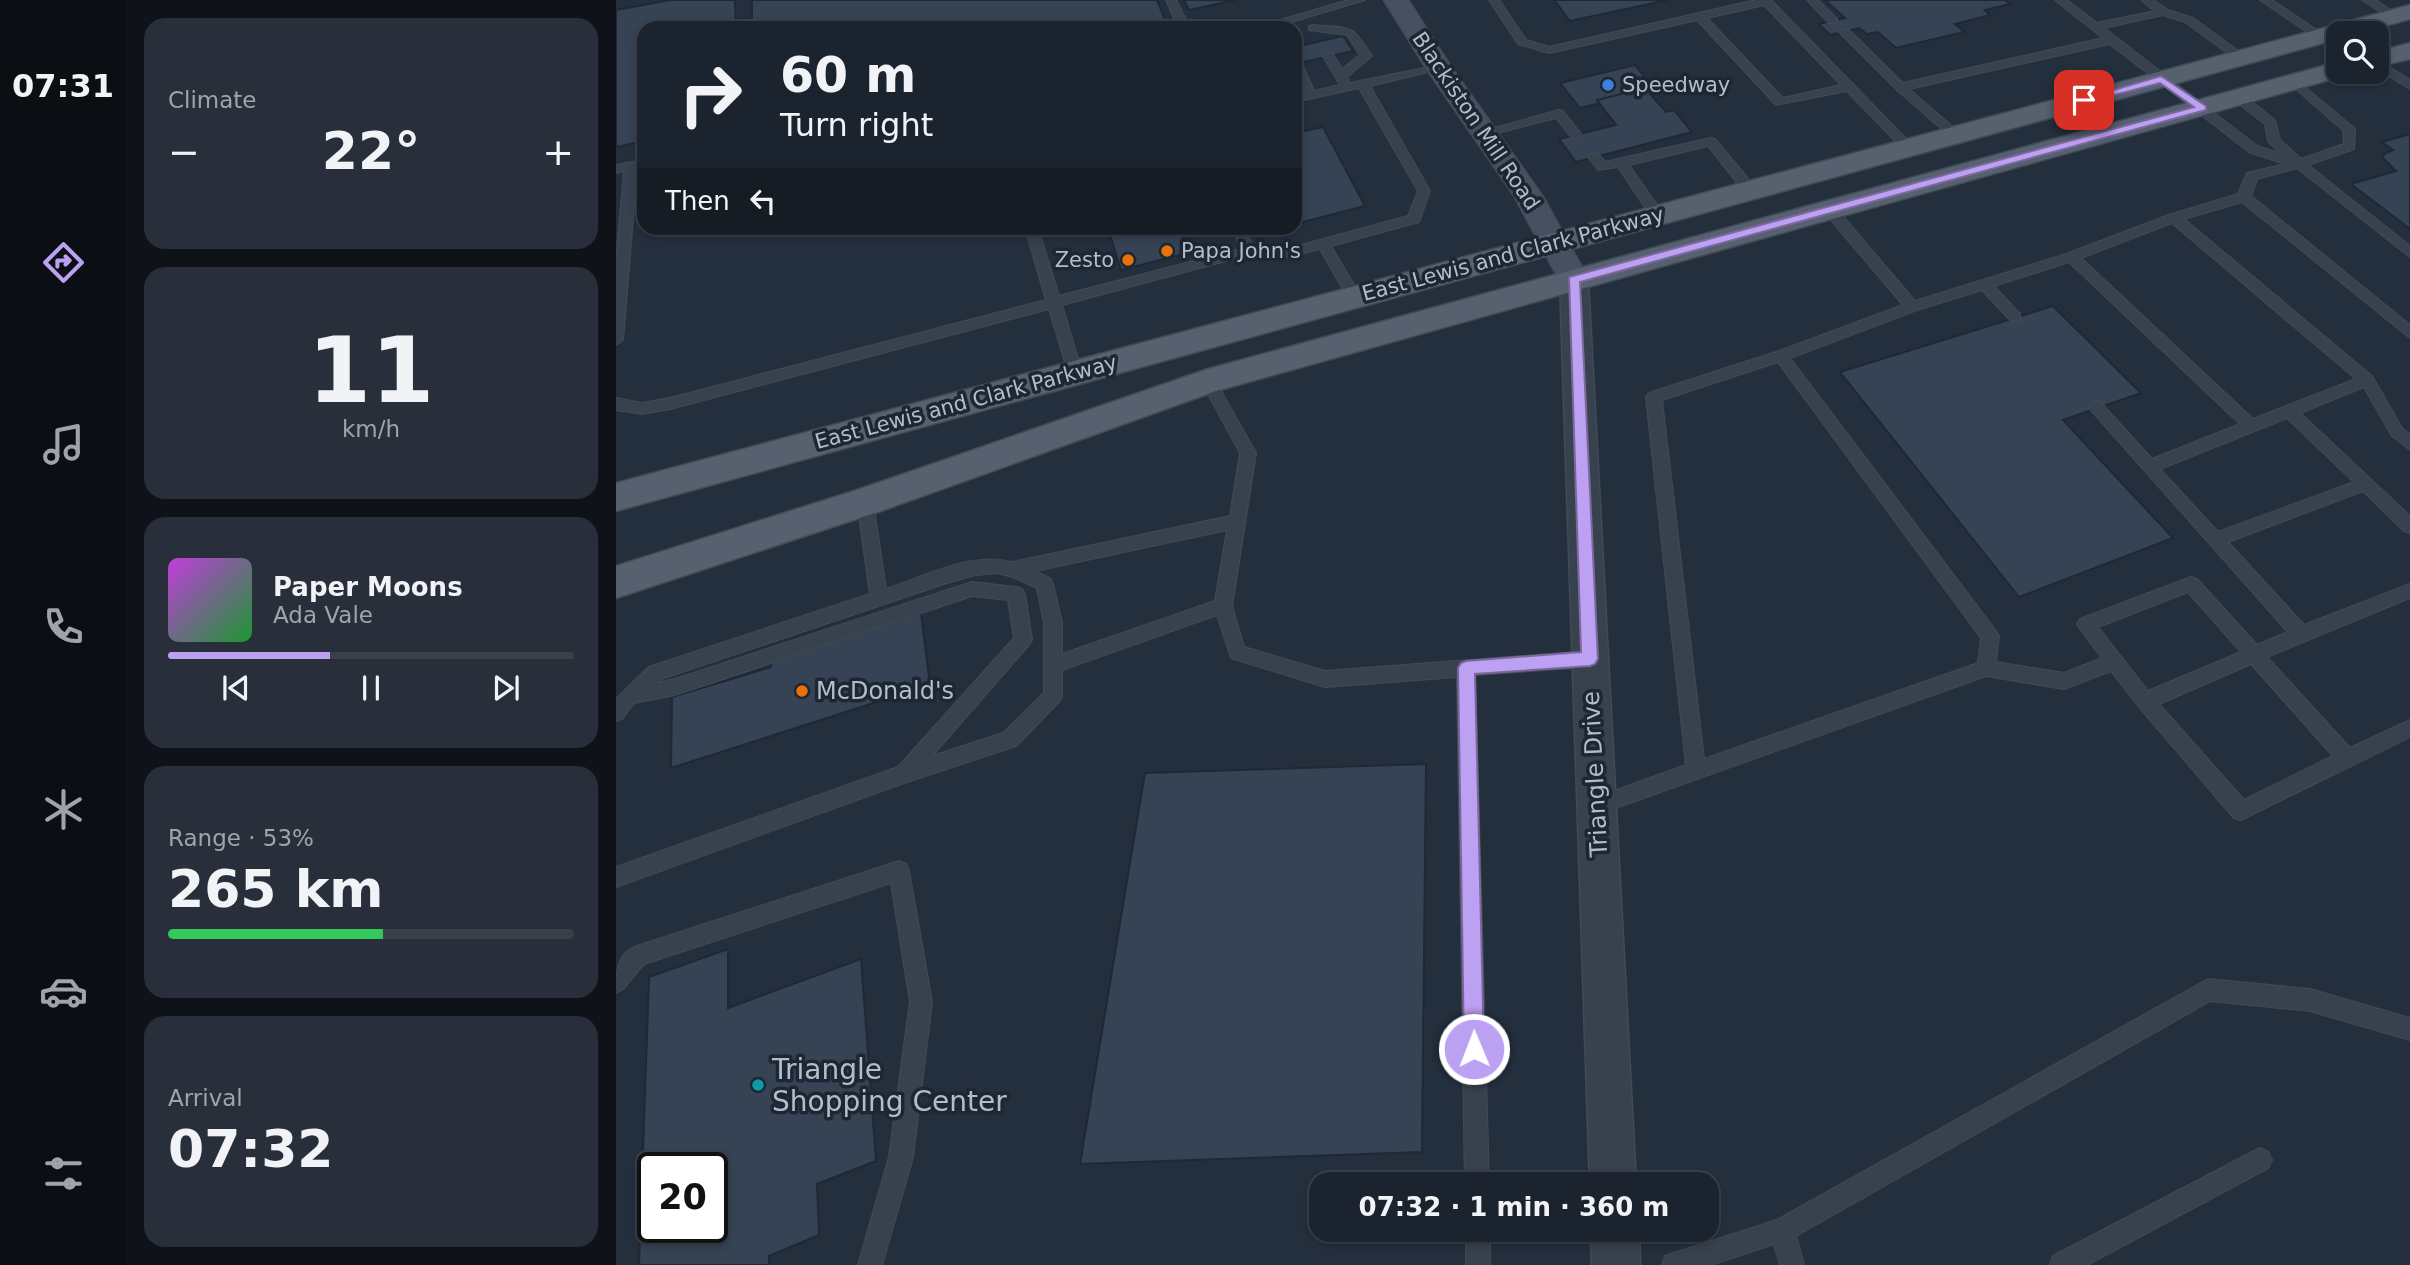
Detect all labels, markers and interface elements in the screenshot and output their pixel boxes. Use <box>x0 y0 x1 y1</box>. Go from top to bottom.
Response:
map controls <box>2326 21 2389 84</box>
button: search <box>2326 21 2389 84</box>
street label: Blackiston Mill Road <box>1407 27 1545 215</box>
text: 60 m <box>780 47 916 104</box>
icon: right <box>665 49 756 140</box>
text: 07:31 <box>12 67 114 105</box>
pin <box>2054 70 2114 130</box>
place label: Speedway <box>1622 73 1730 97</box>
marker: Speedway <box>1600 77 1616 93</box>
icon: arrive <box>2065 81 2103 119</box>
text: Climate <box>168 87 257 113</box>
text: Turn right <box>780 106 933 144</box>
text: 22° <box>322 121 420 181</box>
text: − <box>168 130 200 174</box>
text: + <box>542 130 574 174</box>
icon: left <box>744 182 782 220</box>
text: Then <box>665 186 730 216</box>
street label: East Lewis and Clark Parkway <box>1359 202 1667 306</box>
icon: directions <box>39 238 88 287</box>
place label: Papa John's <box>1181 239 1301 263</box>
marker: Papa John's <box>1159 243 1175 259</box>
place label: Zesto <box>1055 248 1114 272</box>
marker: Zesto <box>1120 252 1136 268</box>
text: 11 <box>308 318 434 423</box>
street label: East Lewis and Clark Parkway <box>812 350 1120 454</box>
text: km/h <box>342 416 400 442</box>
icon: music <box>39 420 88 469</box>
text: Paper Moons <box>273 572 463 602</box>
icon: phone <box>39 602 88 651</box>
text: Ada Vale <box>273 602 373 628</box>
icon: previous <box>217 669 255 707</box>
icon: pause <box>352 669 390 707</box>
icon: next <box>487 669 525 707</box>
place label: McDonald's <box>816 677 954 705</box>
marker: McDonald's <box>794 683 810 699</box>
street label: Triangle Drive <box>1577 690 1613 859</box>
icon: climate <box>39 785 88 834</box>
text: Range · 53% <box>168 825 314 851</box>
text: 265 km <box>168 859 383 919</box>
icon: car <box>39 967 88 1016</box>
position arrow <box>1437 1012 1511 1086</box>
place label: Triangle Shopping Center <box>771 1053 1007 1118</box>
marker: Triangle Shopping Center <box>750 1077 766 1093</box>
text: Arrival <box>168 1085 243 1111</box>
text: 07:32 <box>168 1119 334 1179</box>
icon: filters <box>39 1149 88 1198</box>
speed limit sign: 20 <box>637 1152 728 1243</box>
text: 07:32 · 1 min · 360 m <box>1359 1192 1669 1222</box>

